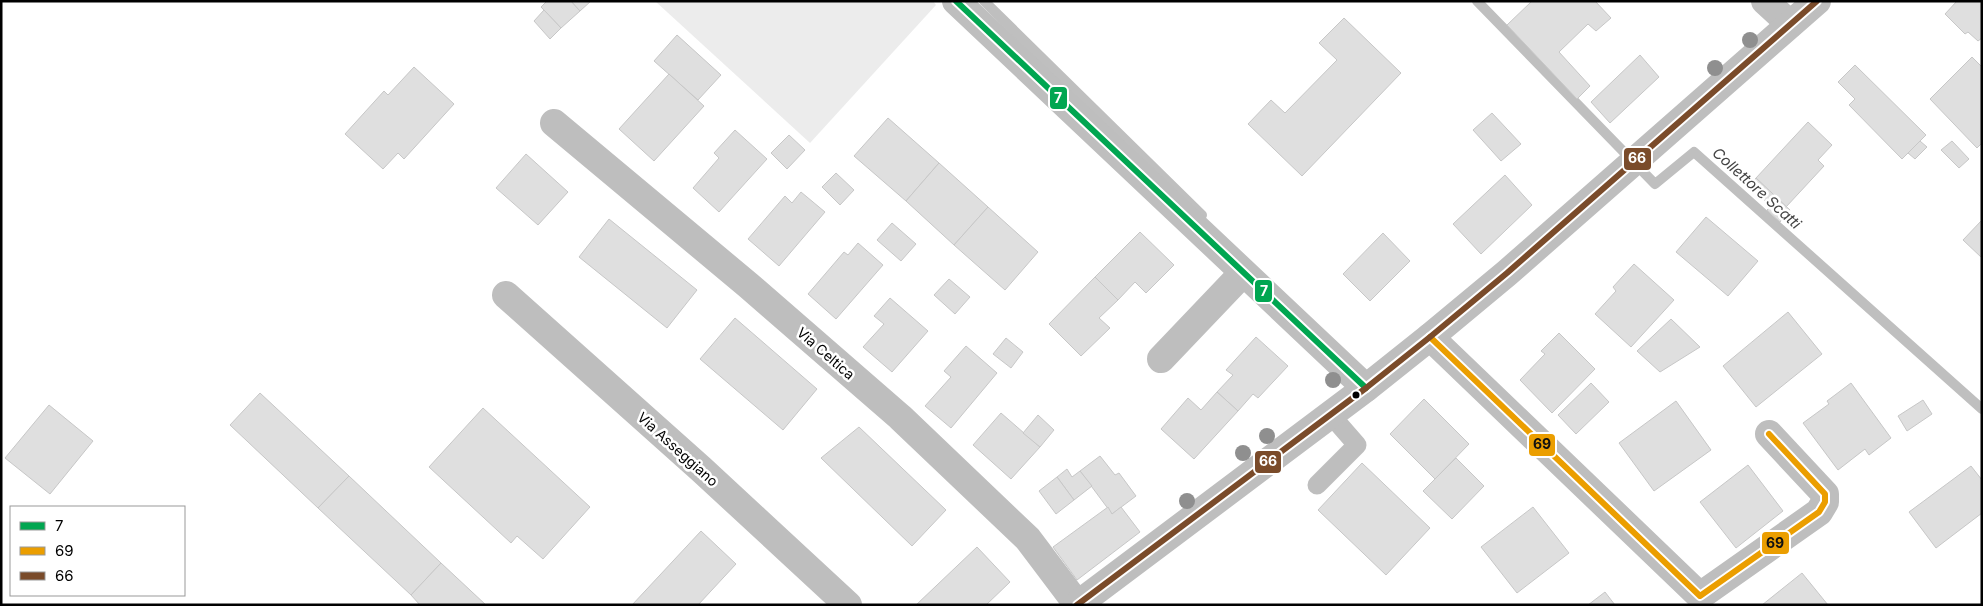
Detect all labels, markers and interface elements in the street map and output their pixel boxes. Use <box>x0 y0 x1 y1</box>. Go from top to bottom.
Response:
line badge: 7 <box>1049 86 1068 110</box>
text: 7 <box>1054 89 1062 106</box>
water label: Collettore Scatti <box>1709 143 1806 233</box>
line badge: 66 <box>1623 147 1652 171</box>
text: 66 <box>1628 149 1646 166</box>
line badge: 7 <box>1254 279 1273 303</box>
text: 7 <box>1260 282 1268 299</box>
street label: Via Celtica <box>794 323 858 383</box>
unlabelled marker <box>1351 390 1361 400</box>
street label: Via Asseggiano <box>634 408 722 490</box>
line badge: 69 <box>1528 433 1556 457</box>
text: 69 <box>1533 435 1551 452</box>
line badge: 66 <box>1254 450 1282 474</box>
text: 66 <box>1259 452 1277 469</box>
legend <box>10 506 185 596</box>
text: 7 <box>55 516 64 535</box>
line badge: 69 <box>1761 531 1790 555</box>
text: 69 <box>1766 534 1784 551</box>
text: 69 <box>55 541 74 560</box>
text: 66 <box>55 566 74 585</box>

